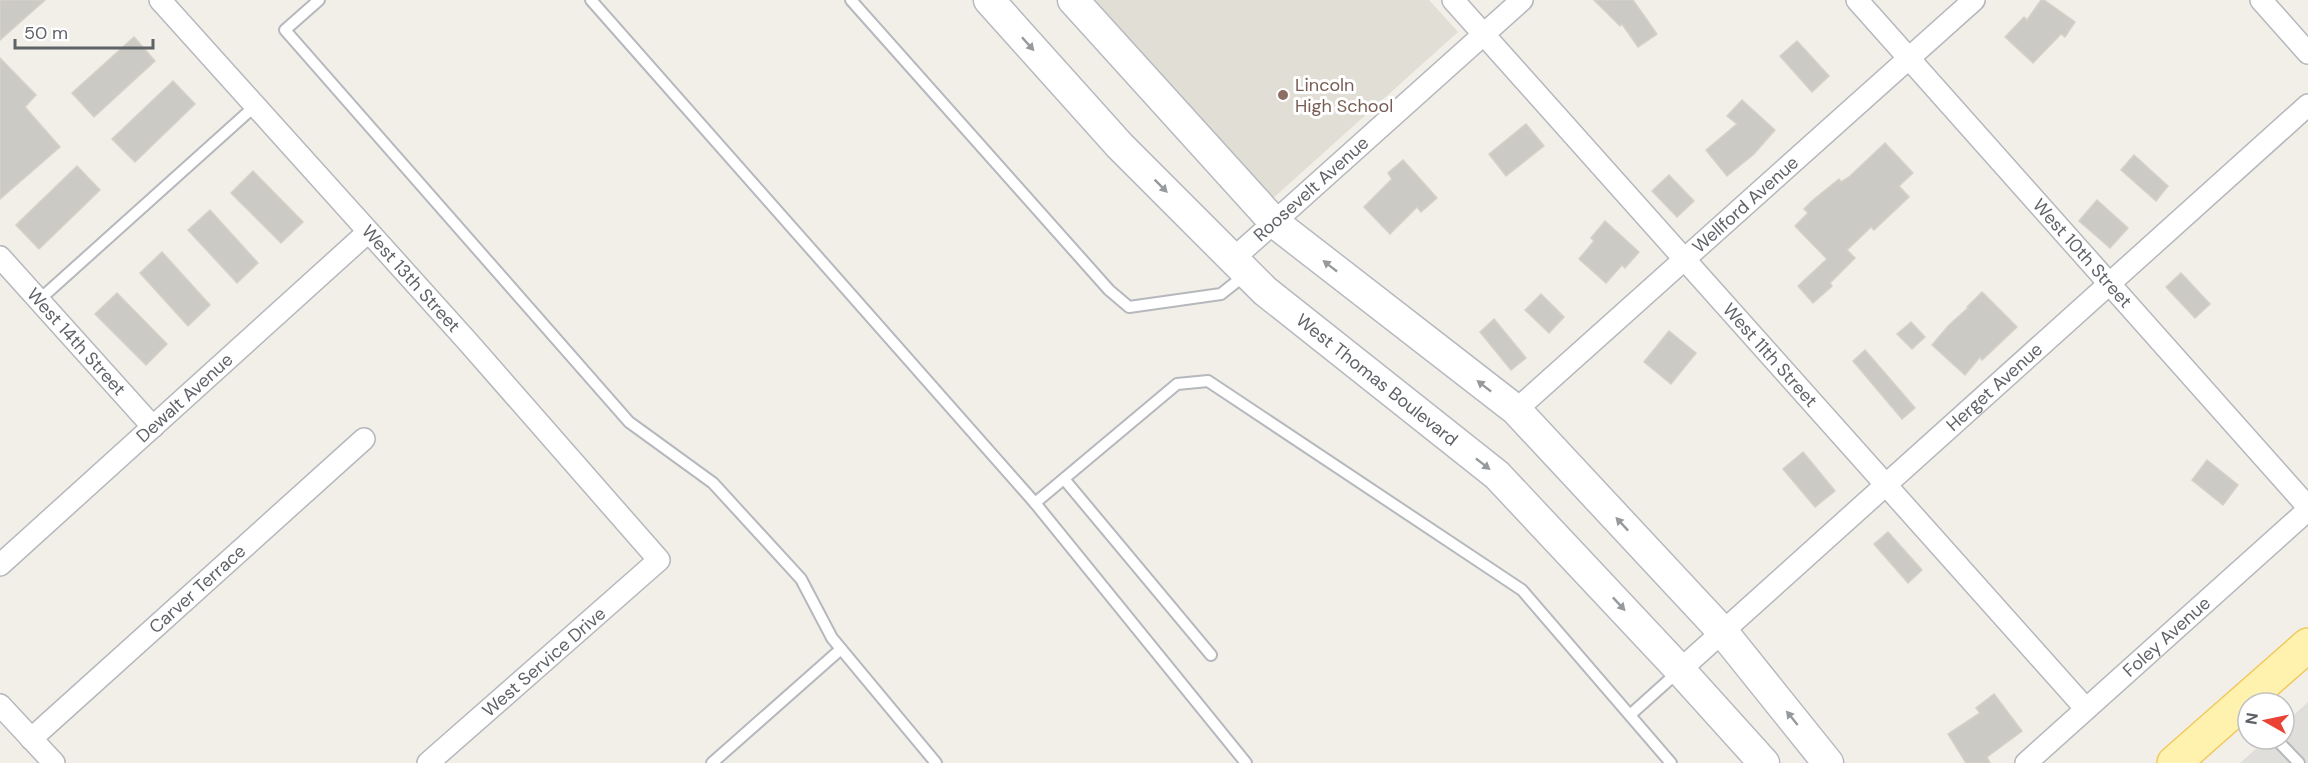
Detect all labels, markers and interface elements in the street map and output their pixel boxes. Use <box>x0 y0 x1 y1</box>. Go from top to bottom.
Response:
scale bar <box>15 12 153 50</box>
text: 50 m <box>24 21 68 45</box>
one-way arrow <box>1021 36 1035 51</box>
place label: Lincoln High School <box>1295 73 1393 118</box>
marker: Lincoln High School <box>1276 88 1290 102</box>
street label: Roosevelt Avenue <box>1249 131 1374 247</box>
street label: Wellford Avenue <box>1687 151 1804 258</box>
one-way arrow <box>1153 179 1167 193</box>
street label: West 10th Street <box>2027 194 2137 313</box>
street label: West 13th Street <box>356 220 466 338</box>
one-way arrow <box>1323 261 1338 273</box>
street label: West 14th Street <box>21 283 131 401</box>
street label: West 11th Street <box>1717 298 1823 412</box>
street label: West Thomas Boulevard <box>1291 308 1463 451</box>
street label: Herget Avenue <box>1941 337 2048 437</box>
street label: Dewalt Avenue <box>131 348 238 448</box>
one-way arrow <box>1477 380 1492 392</box>
one-way arrow <box>1475 458 1491 471</box>
one-way arrow <box>1615 516 1629 531</box>
street label: Carver Terrace <box>144 539 251 639</box>
street label: Foley Avenue <box>2118 591 2216 682</box>
one-way arrow <box>1611 597 1625 611</box>
street label: West Service Drive <box>477 602 611 722</box>
north arrow <box>2236 691 2296 751</box>
one-way arrow <box>1786 710 1798 725</box>
text: N <box>2240 711 2263 726</box>

